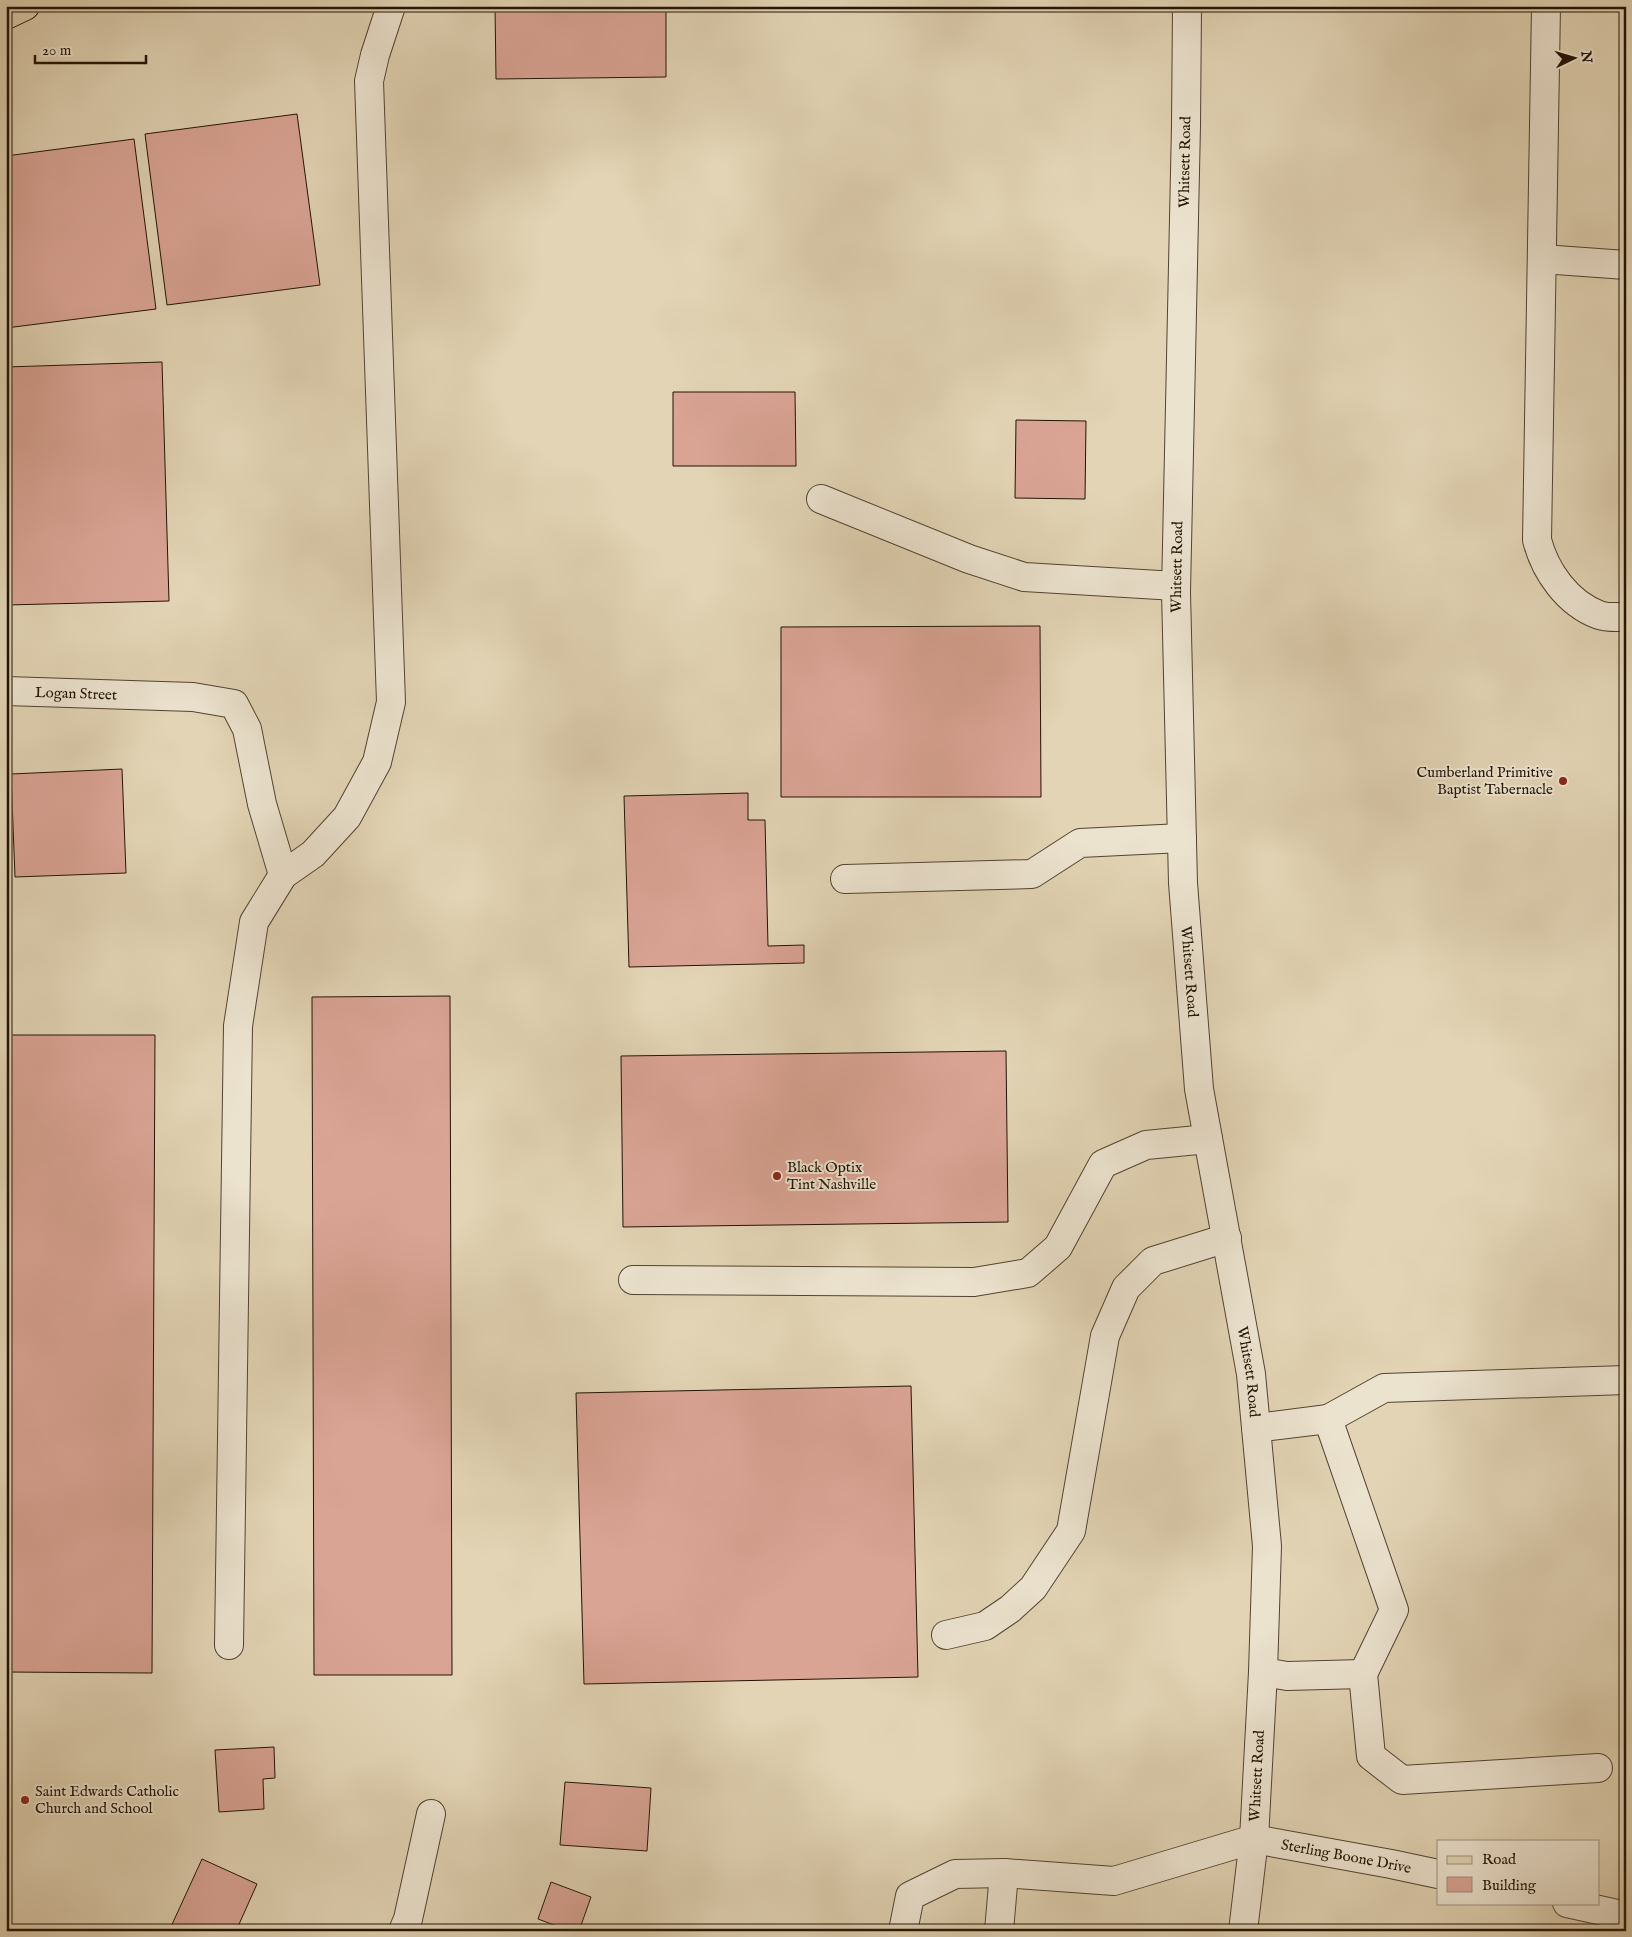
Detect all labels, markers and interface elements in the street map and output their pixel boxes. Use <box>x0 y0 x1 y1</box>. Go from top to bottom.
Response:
scale bar <box>35 32 146 64</box>
north arrow <box>1550 32 1600 82</box>
text: 20 m <box>42 41 72 60</box>
text: N <box>1576 49 1595 64</box>
street label: Whitsett Road <box>1175 115 1195 208</box>
street label: Whitsett Road <box>1167 520 1187 613</box>
street label: Logan Street <box>35 682 117 704</box>
place label: Cumberland Primitive Baptist Tabernacle <box>1416 763 1553 799</box>
marker: Cumberland Primitive Baptist Tabernacle <box>1557 775 1569 787</box>
street label: Whitsett Road <box>1177 925 1203 1019</box>
place label: Black Optix Tint Nashville <box>787 1158 876 1194</box>
marker: Black Optix Tint Nashville <box>771 1170 783 1182</box>
street label: Whitsett Road <box>1233 1325 1265 1419</box>
street label: Whitsett Road <box>1245 1729 1269 1822</box>
place label: Saint Edwards Catholic Church and School <box>35 1782 179 1818</box>
marker: Saint Edwards Catholic Church and School <box>19 1794 31 1806</box>
street label: Sterling Boone Drive <box>1280 1835 1413 1878</box>
legend <box>1437 1840 1600 1904</box>
text: Road <box>1482 1850 1517 1869</box>
text: Building <box>1482 1876 1537 1895</box>

